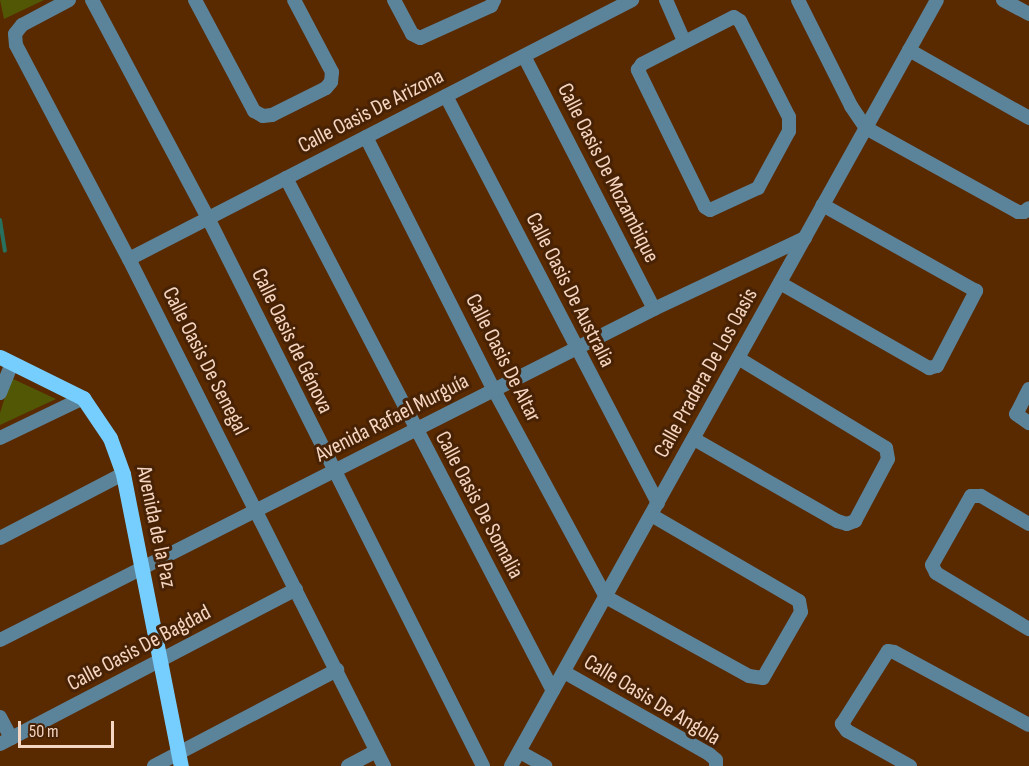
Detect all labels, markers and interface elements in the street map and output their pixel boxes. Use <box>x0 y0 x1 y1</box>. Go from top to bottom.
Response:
street label: Calle Oasis De Arizona <box>294 63 448 159</box>
street label: Calle Oasis De Mozambique <box>551 79 665 267</box>
street label: Calle Oasis De Australia <box>520 208 620 372</box>
street label: Calle Oasis de Génova <box>245 264 339 418</box>
street label: Calle Oasis De Senegal <box>156 283 254 439</box>
street label: Calle Pradera De Los Oasis <box>649 284 763 462</box>
street label: Calle Oasis De Altar <box>459 290 547 426</box>
street label: Avenida Rafael Murguía <box>311 368 473 468</box>
street label: Calle Oasis De Somalia <box>429 427 529 583</box>
street label: Avenida de la Paz <box>130 464 182 590</box>
street label: Calle Oasis De Bagdad <box>63 599 215 697</box>
street label: Calle Oasis De Angola <box>579 649 725 751</box>
scale bar <box>21 709 117 747</box>
text: 50 m <box>29 721 59 742</box>

